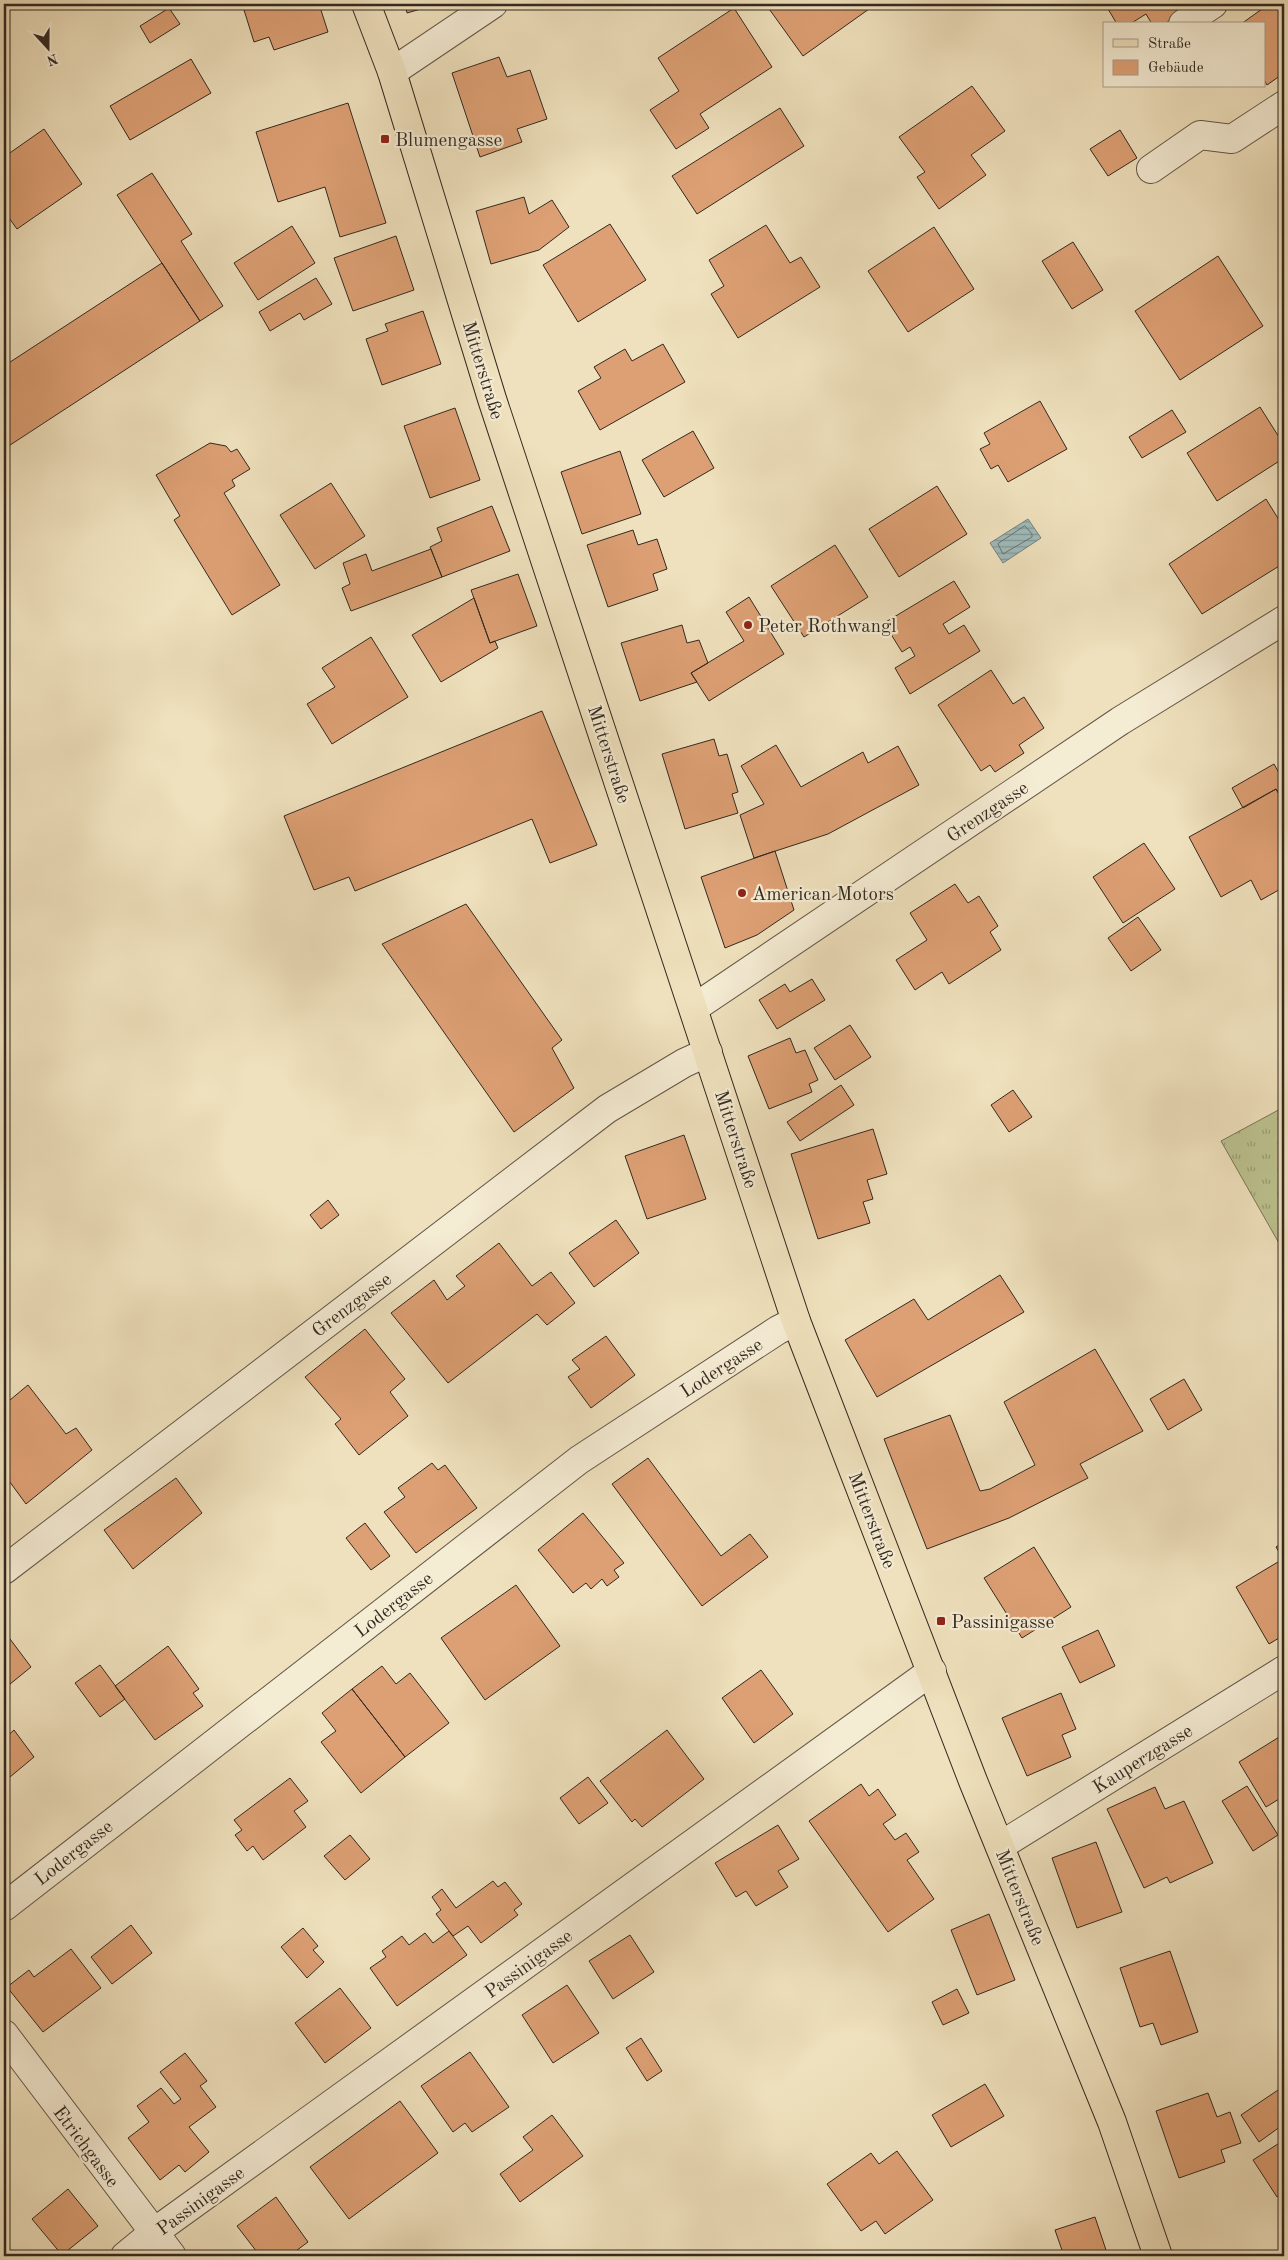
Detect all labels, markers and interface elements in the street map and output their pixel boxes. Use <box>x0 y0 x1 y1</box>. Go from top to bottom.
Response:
north arrow <box>22 22 72 72</box>
legend <box>1103 22 1266 88</box>
text: Straße <box>1148 37 1191 52</box>
text: N <box>45 51 60 68</box>
text: Gebäude <box>1148 61 1204 76</box>
place label: Blumengasse <box>395 132 502 151</box>
marker: Blumengasse <box>379 133 391 145</box>
street label: Mitterstraße <box>458 319 506 422</box>
place label: Peter Rothwangl <box>758 618 896 637</box>
marker: Peter Rothwangl <box>742 619 754 631</box>
street label: Mitterstraße <box>583 703 632 806</box>
street label: Grenzgasse <box>944 779 1033 847</box>
place label: American Motors <box>752 886 894 905</box>
marker: American Motors <box>736 887 748 899</box>
street label: Mitterstraße <box>710 1088 759 1191</box>
street label: Grenzgasse <box>309 1270 396 1342</box>
street label: Lodergasse <box>678 1336 767 1403</box>
street label: Mitterstraße <box>844 1470 898 1572</box>
street label: Lodergasse <box>352 1570 437 1642</box>
place label: Passinigasse <box>951 1614 1054 1633</box>
marker: Passinigasse <box>935 1615 947 1627</box>
street label: Kauperzgasse <box>1090 1722 1196 1798</box>
street label: Lodergasse <box>32 1818 117 1890</box>
street label: Mitterstraße <box>991 1847 1047 1949</box>
street label: Passinigasse <box>482 1927 577 2003</box>
street label: Etrichgasse <box>48 2103 122 2192</box>
street label: Passinigasse <box>154 2164 249 2240</box>

